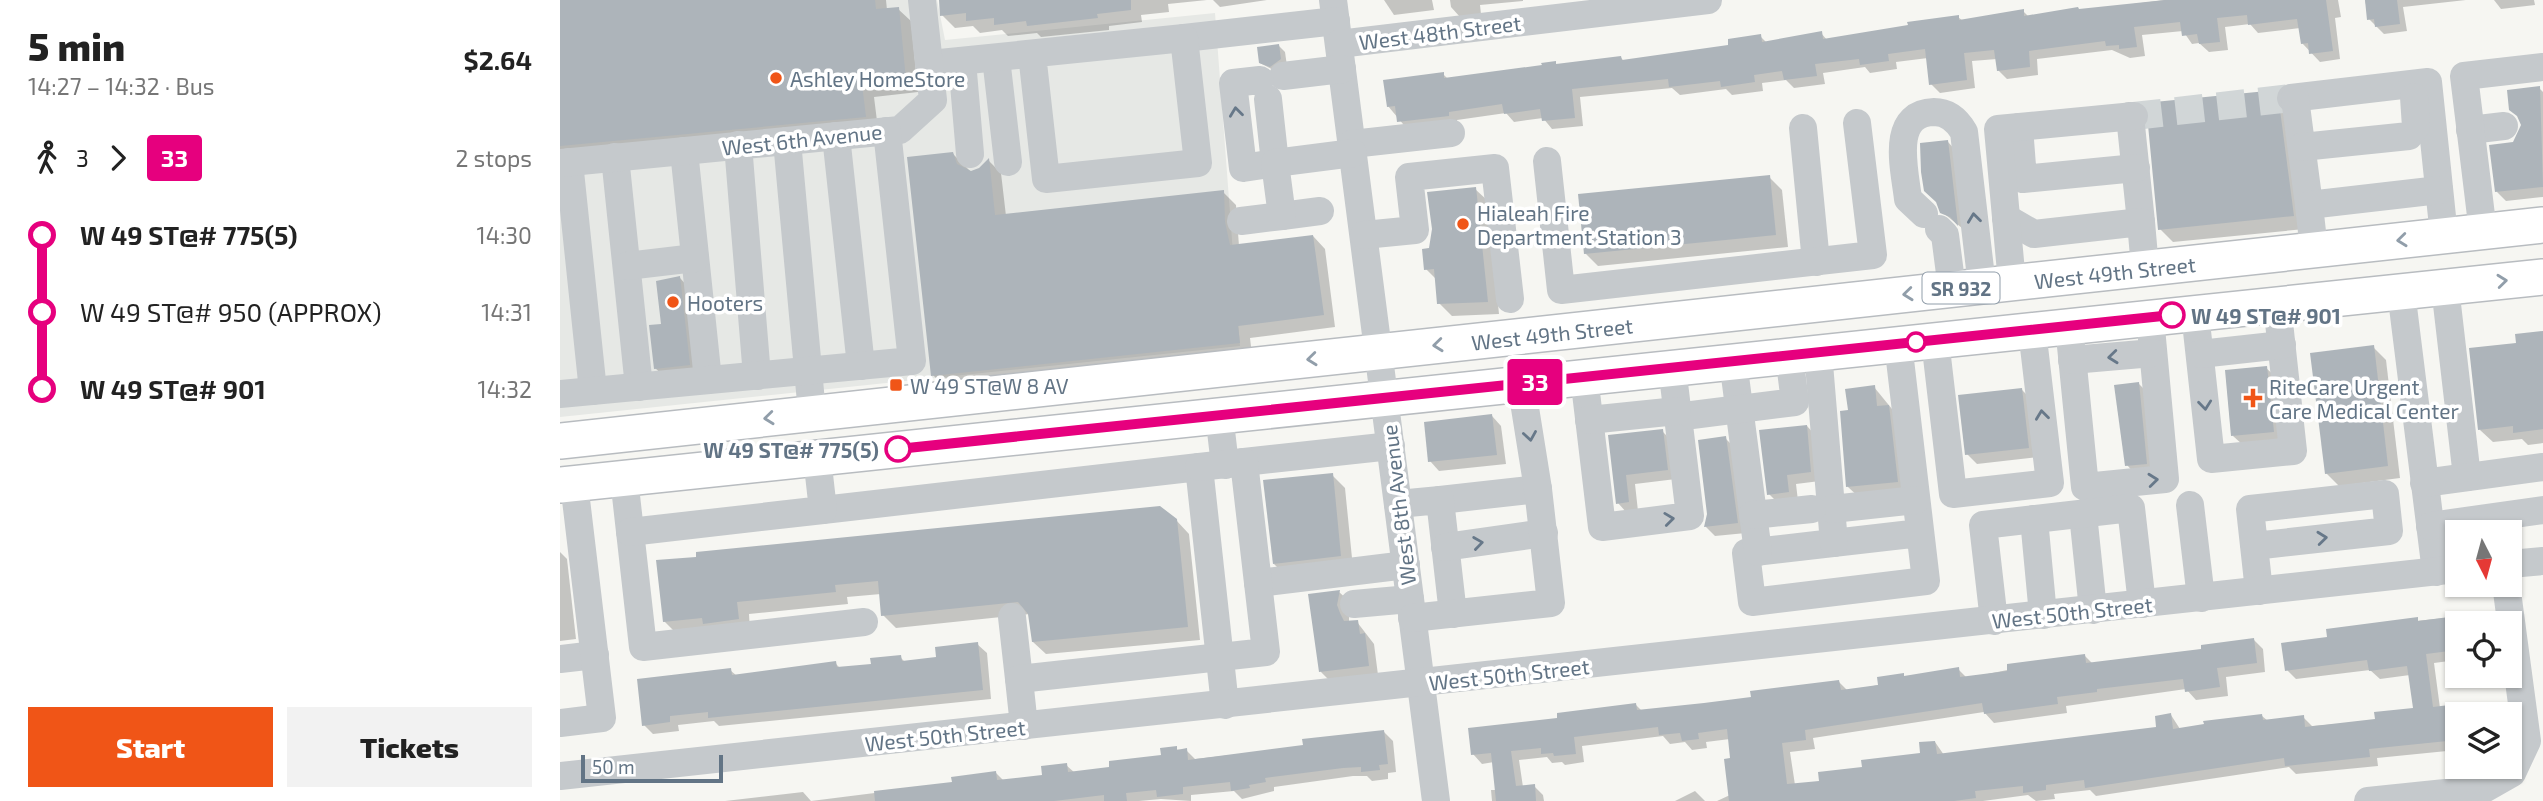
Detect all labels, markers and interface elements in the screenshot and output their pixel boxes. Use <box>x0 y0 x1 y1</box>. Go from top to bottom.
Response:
street label: West 48th Street <box>1358 10 1522 54</box>
text: 5 min <box>28 23 125 69</box>
text: $2.64 <box>464 44 532 75</box>
place label: Ashley HomeStore <box>790 66 965 91</box>
marker: Ashley HomeStore <box>768 70 784 86</box>
text: 14:27 – 14:32 · Bus <box>28 72 214 100</box>
one-way arrow <box>1229 106 1244 118</box>
street label: West 6th Avenue <box>721 118 883 160</box>
icon: walk <box>28 139 66 177</box>
icon: forward <box>99 139 137 177</box>
text: 33 <box>161 143 188 172</box>
text: 3 <box>76 144 89 172</box>
text: 2 stops <box>455 144 532 172</box>
place label: Hialeah Fire Department Station 3 <box>1477 200 1682 249</box>
one-way arrow <box>1967 212 1982 224</box>
marker: Hialeah Fire Department Station 3 <box>1455 216 1471 232</box>
text: W 49 ST@# 775(5) <box>80 219 298 250</box>
text: 14:30 <box>477 221 532 249</box>
one-way arrow <box>2396 232 2407 247</box>
street label: West 49th Street <box>2033 250 2197 293</box>
road number: SR 932 <box>1922 272 2000 304</box>
one-way arrow <box>2497 274 2508 289</box>
one-way arrow <box>1902 286 1913 301</box>
place label: Hooters <box>687 290 763 315</box>
marker: Hooters <box>665 294 681 310</box>
text: W 49 ST@# 950 (APPROX) <box>80 296 382 327</box>
text: 14:31 <box>481 298 532 326</box>
marker: W 49 ST@# 901 <box>2159 302 2185 328</box>
place label: W 49 ST@# 901 <box>2191 303 2341 328</box>
street label: West 49th Street <box>1470 312 1634 354</box>
unlabelled marker <box>1906 332 1926 352</box>
one-way arrow <box>1432 337 1443 352</box>
one-way arrow <box>2107 349 2119 364</box>
one-way arrow <box>1306 351 1318 366</box>
line badge: 33 <box>1504 359 1566 405</box>
text: 33 <box>1521 367 1549 396</box>
text: W 49 ST@# 901 <box>80 373 266 404</box>
place label: W 49 ST@W 8 AV <box>910 373 1069 398</box>
place label: RiteCare Urgent Care Medical Center <box>2269 374 2459 423</box>
text: 14:32 <box>478 375 532 403</box>
marker: W 49 ST@W 8 AV <box>888 377 904 393</box>
marker: RiteCare Urgent Care Medical Center <box>2243 388 2263 408</box>
one-way arrow <box>2197 400 2212 411</box>
one-way arrow <box>2034 409 2049 421</box>
one-way arrow <box>763 410 775 425</box>
street label: West 8th Avenue <box>1376 423 1420 587</box>
one-way arrow <box>1522 430 1537 442</box>
marker: W 49 ST@# 775(5) <box>885 436 911 462</box>
place label: W 49 ST@# 775(5) <box>703 437 879 462</box>
one-way arrow <box>2148 473 2159 488</box>
one-way arrow <box>1664 511 1675 526</box>
north arrow <box>2445 520 2522 597</box>
map controls <box>2445 520 2522 779</box>
one-way arrow <box>2316 531 2328 546</box>
one-way arrow <box>1473 535 1484 550</box>
street label: West 50th Street <box>1990 591 2154 633</box>
button: locate <box>2445 611 2522 688</box>
street label: West 50th Street <box>1427 653 1591 695</box>
button: layers <box>2445 702 2522 779</box>
button: Start <box>28 707 273 787</box>
button: Tickets <box>287 707 532 787</box>
street label: West 50th Street <box>863 714 1027 756</box>
scale bar <box>581 752 723 784</box>
text: 50 m <box>592 755 635 778</box>

